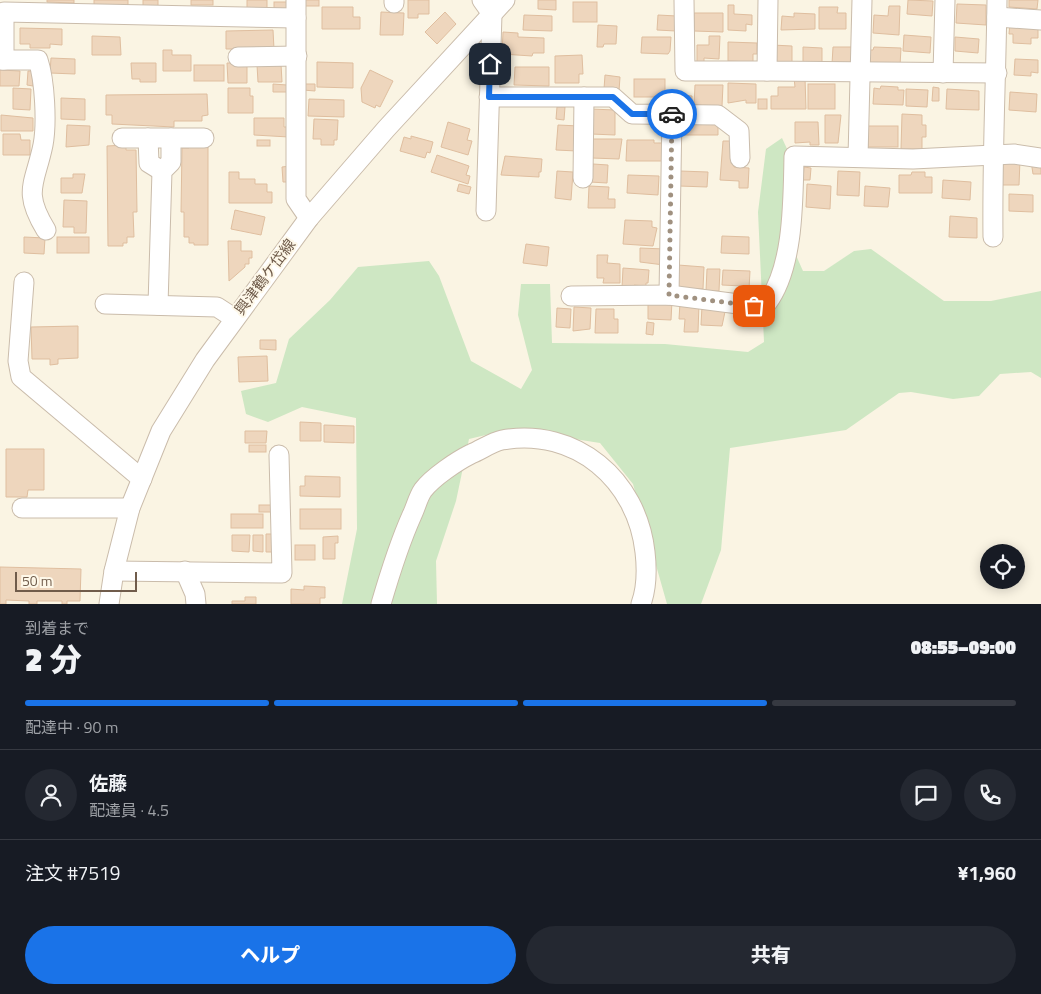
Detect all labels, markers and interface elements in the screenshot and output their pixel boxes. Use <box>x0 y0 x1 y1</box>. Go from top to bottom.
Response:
pin <box>469 43 511 85</box>
icon: home <box>476 50 504 78</box>
courier <box>647 89 697 139</box>
icon: car <box>658 100 686 128</box>
street label: 興津鶴ケ岱線 <box>228 234 301 320</box>
pin <box>733 285 775 327</box>
icon: bag <box>740 292 768 320</box>
map controls <box>980 544 1025 589</box>
button: locate <box>980 544 1025 589</box>
scale bar <box>15 569 138 592</box>
text: 50 m <box>22 570 52 591</box>
text: 到着まで <box>25 616 89 640</box>
text: 08:55–09:00 <box>911 632 1016 661</box>
text: 2 分 <box>25 635 81 683</box>
text: 配達中 · 90 m <box>25 715 118 739</box>
text: 佐藤 <box>89 768 127 797</box>
button: person <box>25 769 77 821</box>
button: chat <box>900 769 952 821</box>
button: phone <box>964 769 1016 821</box>
text: 配達員 · 4.5 <box>89 798 169 822</box>
text: 注文 #7519 <box>25 858 120 887</box>
text: ¥1,960 <box>958 858 1016 887</box>
button: ヘルプ <box>25 926 516 984</box>
button: 共有 <box>526 926 1016 984</box>

